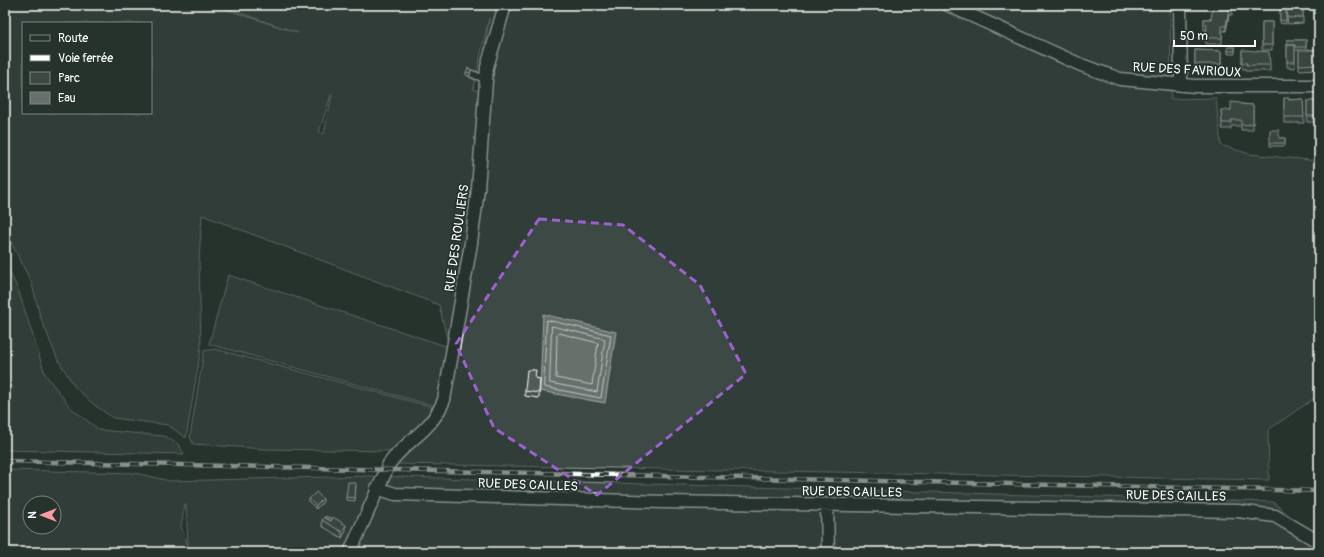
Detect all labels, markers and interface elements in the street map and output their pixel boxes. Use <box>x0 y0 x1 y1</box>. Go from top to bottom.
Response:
legend <box>22 22 152 114</box>
scale bar <box>1174 22 1255 48</box>
text: 50 m <box>1180 29 1208 44</box>
text: Route <box>58 31 88 46</box>
text: Voie ferrée <box>58 51 113 66</box>
street label: RUE DES FAVRIOUX <box>1132 59 1242 81</box>
text: Parc <box>58 71 80 86</box>
text: Eau <box>58 91 76 106</box>
street label: RUE DES ROULIERS <box>442 183 472 293</box>
street label: RUE DES CAILLES <box>478 475 578 495</box>
street label: RUE DES CAILLES <box>802 483 902 501</box>
street label: RUE DES CAILLES <box>1126 487 1226 505</box>
north arrow <box>22 495 62 535</box>
text: N <box>26 511 39 519</box>

